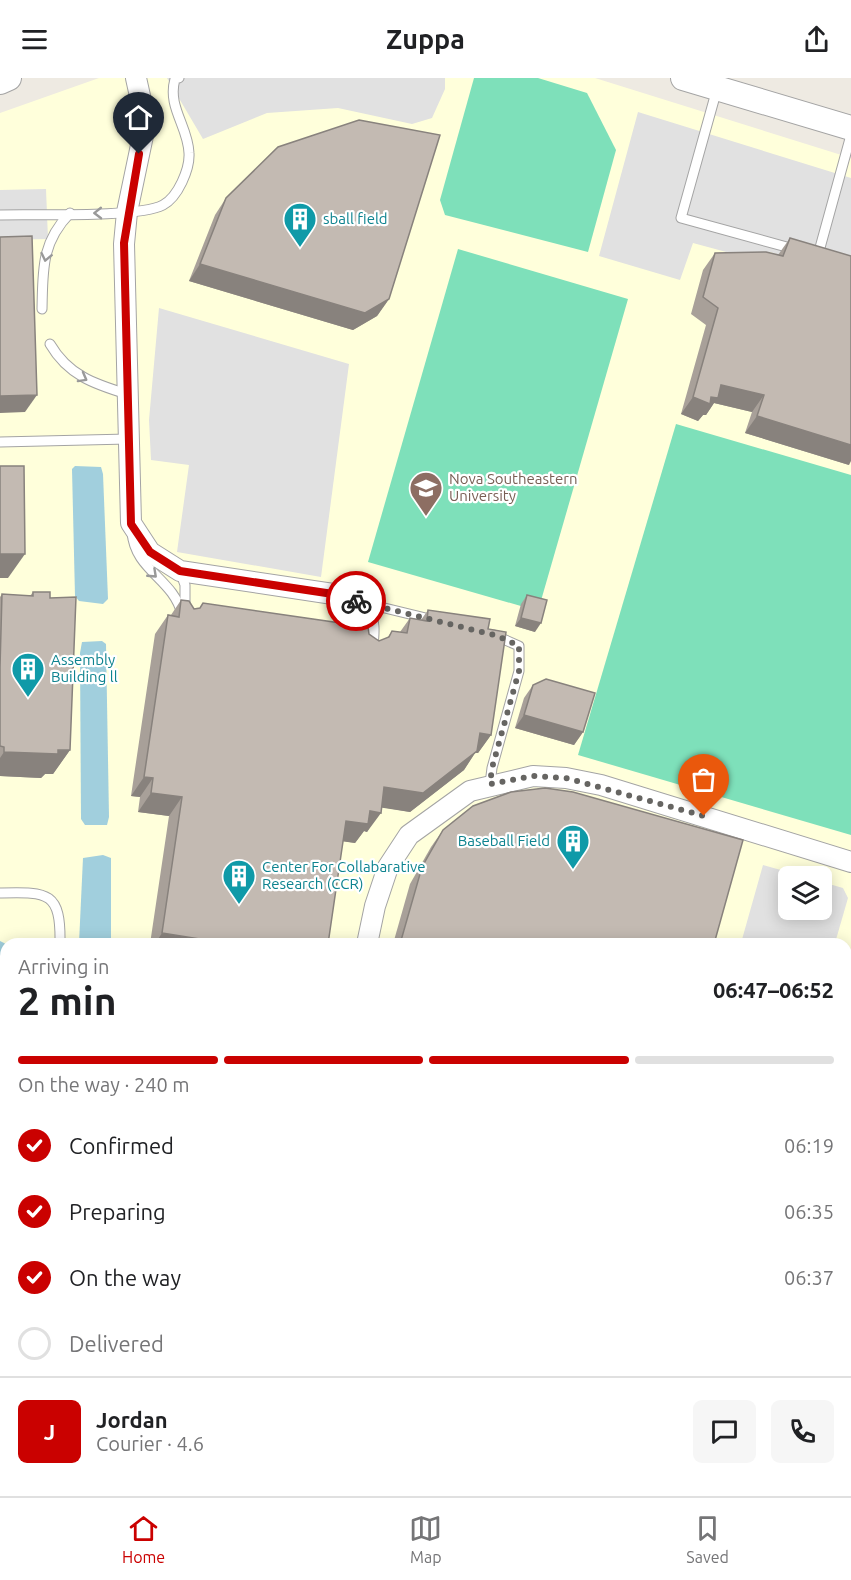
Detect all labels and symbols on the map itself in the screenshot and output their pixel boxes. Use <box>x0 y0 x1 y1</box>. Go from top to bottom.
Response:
pin <box>113 92 164 154</box>
building icon: sball field <box>282 201 318 248</box>
one-way arrow <box>94 207 103 219</box>
place label: sball field <box>323 210 388 227</box>
one-way arrow <box>40 252 53 262</box>
one-way arrow <box>76 371 87 382</box>
school or university icon: Nova Southeastern University <box>408 470 444 517</box>
place label: Nova Southeastern University <box>449 470 577 504</box>
one-way arrow <box>147 567 157 578</box>
courier <box>326 571 386 631</box>
building icon: Assembly Building ll <box>10 651 46 698</box>
place label: Assembly Building ll <box>51 651 118 685</box>
pin <box>678 754 729 816</box>
building icon: Baseball Field <box>555 823 591 870</box>
place label: Baseball Field <box>458 832 550 849</box>
building icon: Center For Collabarative Research (CCR) <box>221 858 257 905</box>
place label: Center For Collabarative Research (CCR) <box>262 858 426 892</box>

